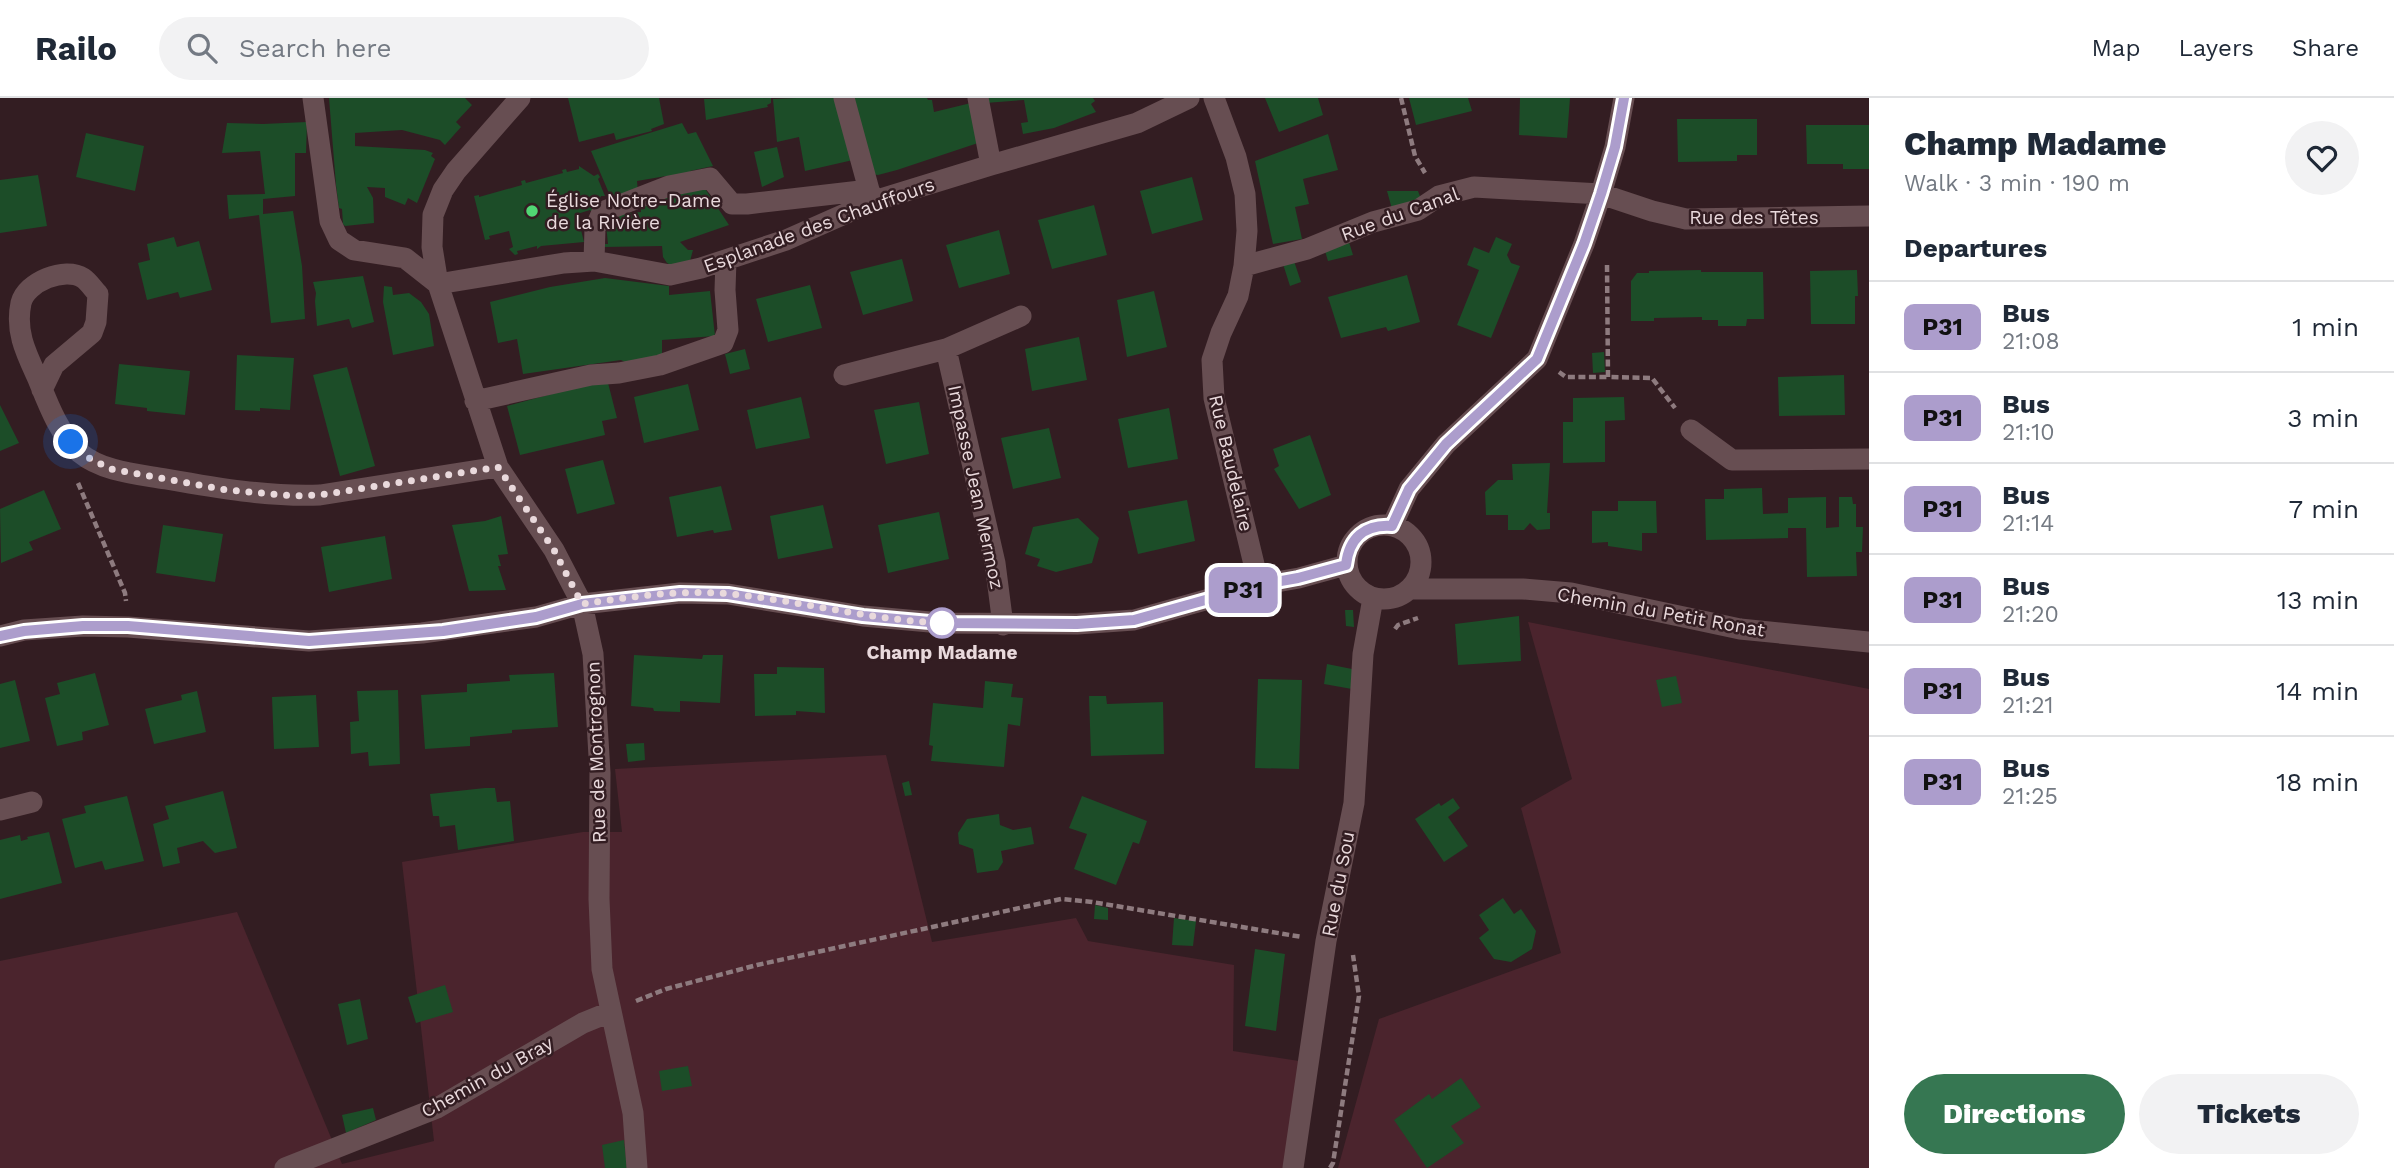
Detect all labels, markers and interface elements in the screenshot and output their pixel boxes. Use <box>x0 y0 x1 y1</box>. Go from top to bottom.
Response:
search box <box>159 17 649 80</box>
text: Railo <box>35 29 117 68</box>
icon: search <box>183 29 221 67</box>
text: Search here <box>239 33 391 63</box>
text: Map <box>2092 34 2140 62</box>
text: Layers <box>2178 34 2254 62</box>
text: Share <box>2292 34 2359 62</box>
button: heart <box>2285 121 2359 195</box>
text: Champ Madame <box>1904 124 2166 163</box>
text: Walk · 3 min · 190 m <box>1904 170 2130 197</box>
street label: Esplanade des Chauffours <box>700 172 938 278</box>
street label: Rue du Canal <box>1338 182 1462 246</box>
place label: Église Notre-Dame de la Rivière <box>546 189 721 234</box>
marker: Église Notre-Dame de la Rivière <box>524 203 540 219</box>
street label: Rue des Têtes <box>1689 206 1819 229</box>
text: Departures <box>1904 233 2047 263</box>
text: Bus <box>2002 298 2050 328</box>
text: 1 min <box>2292 312 2359 342</box>
text: P31 <box>1922 313 1963 341</box>
text: 21:08 <box>2002 328 2060 355</box>
street label: Impasse Jean Mermoz <box>943 383 1009 591</box>
text: Bus <box>2002 389 2050 419</box>
street label: Rue Baudelaire <box>1204 393 1258 533</box>
text: 3 min <box>2287 403 2359 433</box>
text: P31 <box>1922 404 1963 432</box>
text: 21:10 <box>2002 419 2054 446</box>
your location <box>53 424 88 459</box>
text: Bus <box>2002 480 2050 510</box>
text: 7 min <box>2289 494 2359 524</box>
text: P31 <box>1922 495 1963 523</box>
text: 21:14 <box>2002 510 2054 537</box>
line badge: P31 <box>1203 567 1283 613</box>
text: Bus <box>2002 571 2050 601</box>
text: P31 <box>1223 576 1263 604</box>
street label: Chemin du Petit Ronat <box>1555 582 1767 642</box>
text: 13 min <box>2277 585 2359 615</box>
text: P31 <box>1922 586 1963 614</box>
text: 21:20 <box>2002 601 2059 628</box>
marker: Champ Madame <box>927 608 957 638</box>
place label: Champ Madame <box>867 641 1017 664</box>
street label: Rue de Montrognon <box>581 661 611 843</box>
text: Bus <box>2002 662 2050 692</box>
text: 14 min <box>2276 676 2359 706</box>
text: P31 <box>1922 677 1963 705</box>
text: 21:21 <box>2002 692 2054 719</box>
text: Bus <box>2002 753 2050 783</box>
text: 18 min <box>2276 767 2359 797</box>
text: P31 <box>1922 768 1963 796</box>
text: 21:25 <box>2002 783 2058 810</box>
street label: Rue du Sou <box>1317 829 1359 939</box>
street label: Chemin du Bray <box>417 1031 557 1123</box>
button: Directions <box>1904 1074 2125 1154</box>
button: Tickets <box>2139 1074 2359 1154</box>

